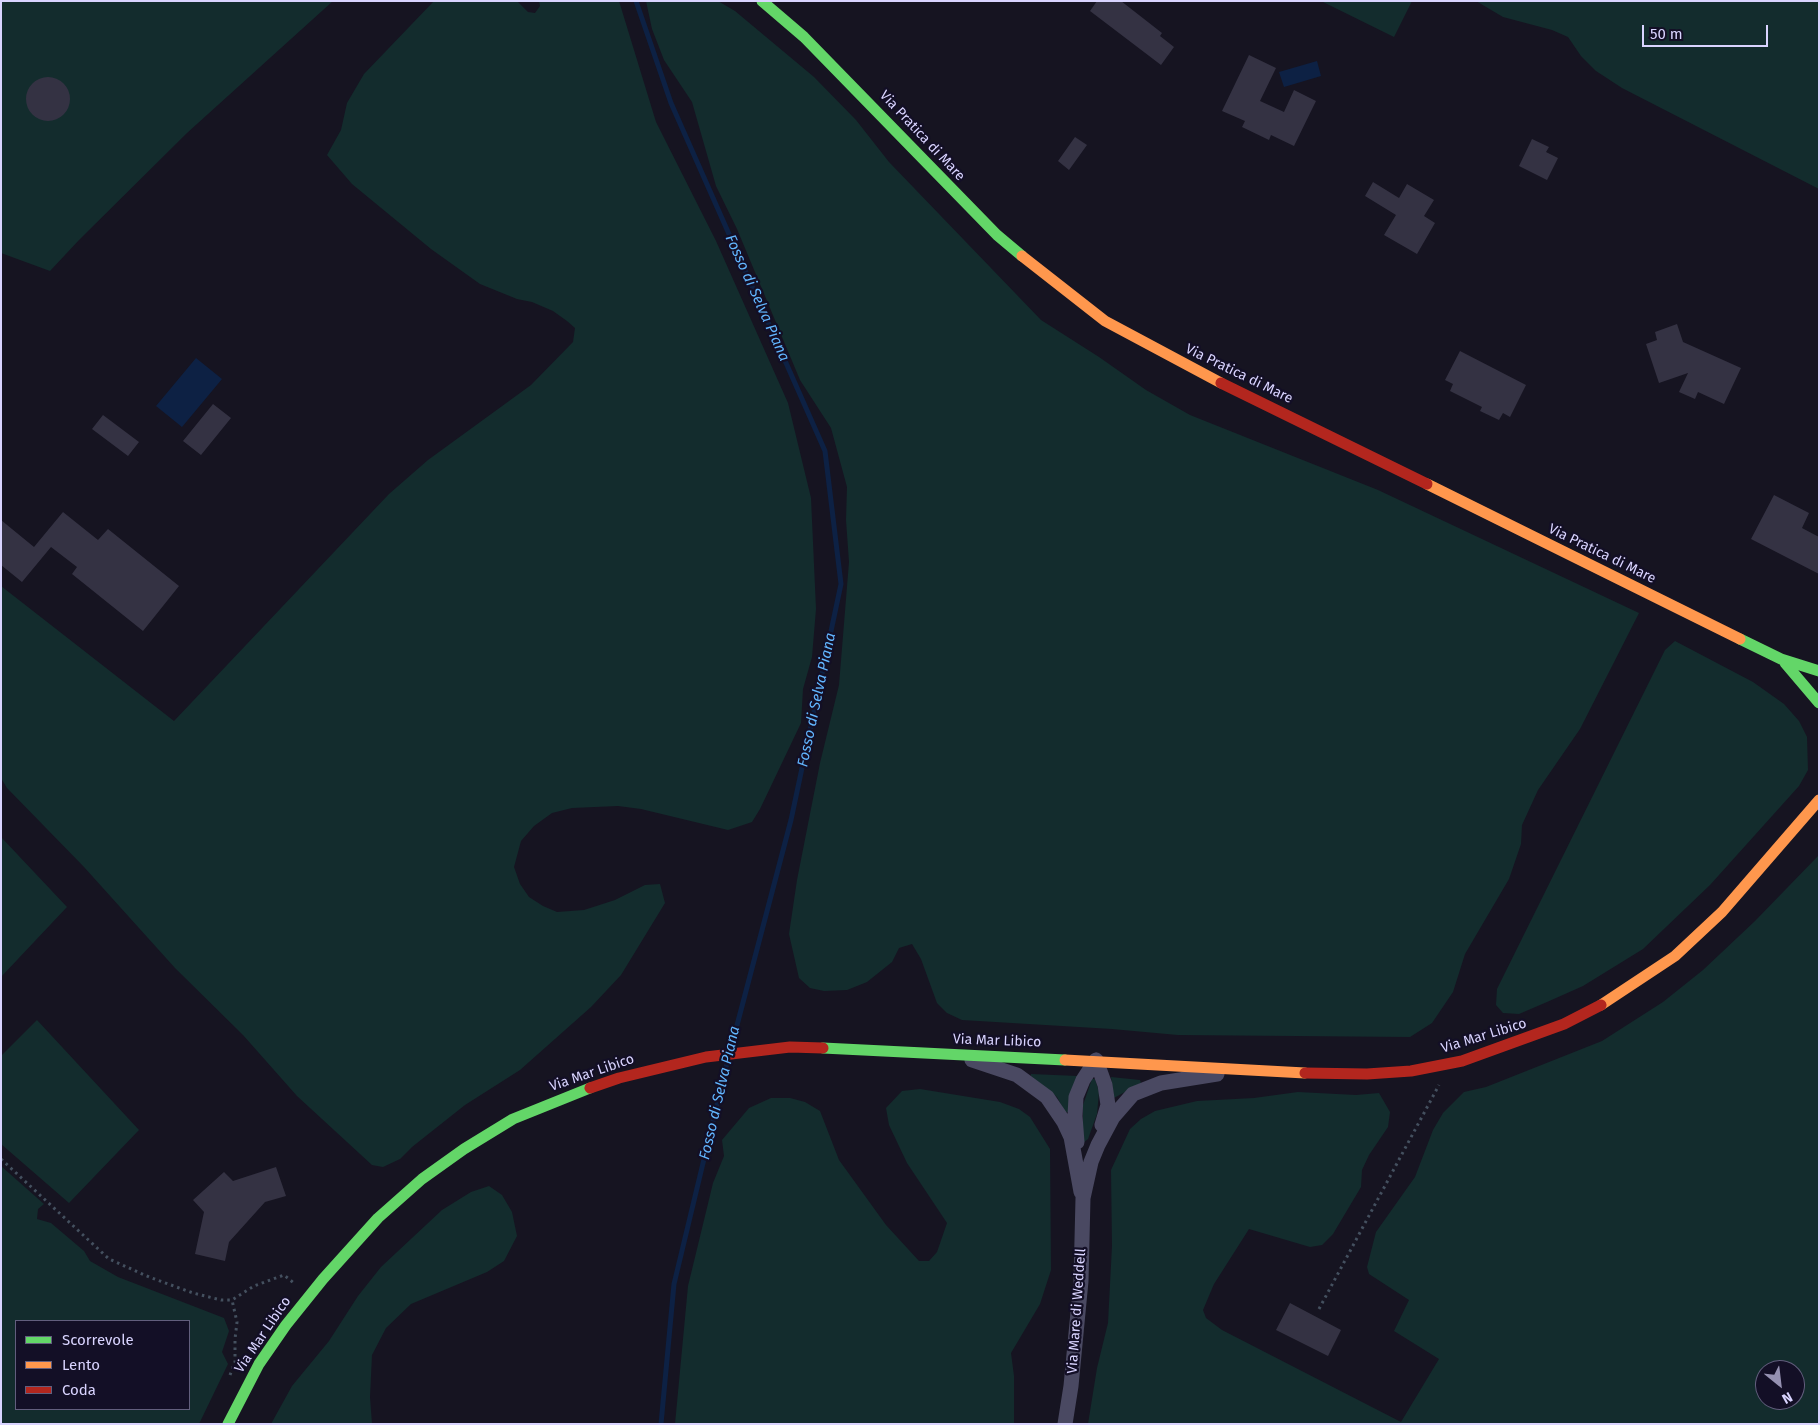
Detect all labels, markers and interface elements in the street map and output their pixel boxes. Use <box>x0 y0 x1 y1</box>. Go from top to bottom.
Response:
scale bar <box>1645 15 1771 47</box>
text: 50 m <box>1650 25 1683 43</box>
street label: Via Pratica di Mare <box>876 87 968 185</box>
water label: Fosso di Selva Piana <box>721 232 793 364</box>
street label: Via Pratica di Mare <box>1183 341 1295 407</box>
street label: Via Pratica di Mare <box>1546 521 1658 587</box>
water label: Fosso di Selva Piana <box>794 631 840 769</box>
street label: Via Mar Libico <box>1439 1015 1529 1057</box>
water label: Fosso di Selva Piana <box>696 1024 744 1162</box>
street label: Via Mar Libico <box>953 1031 1041 1051</box>
street label: Via Mar Libico <box>547 1051 637 1095</box>
street label: Via Mare di Weddell <box>1064 1248 1090 1374</box>
street label: Via Mar Libico <box>231 1294 295 1376</box>
legend <box>15 1320 190 1410</box>
text: Scorrevole <box>62 1331 134 1349</box>
text: Lento <box>62 1356 100 1374</box>
north arrow <box>1755 1360 1805 1410</box>
text: Coda <box>62 1381 96 1399</box>
text: N <box>1779 1388 1795 1407</box>

